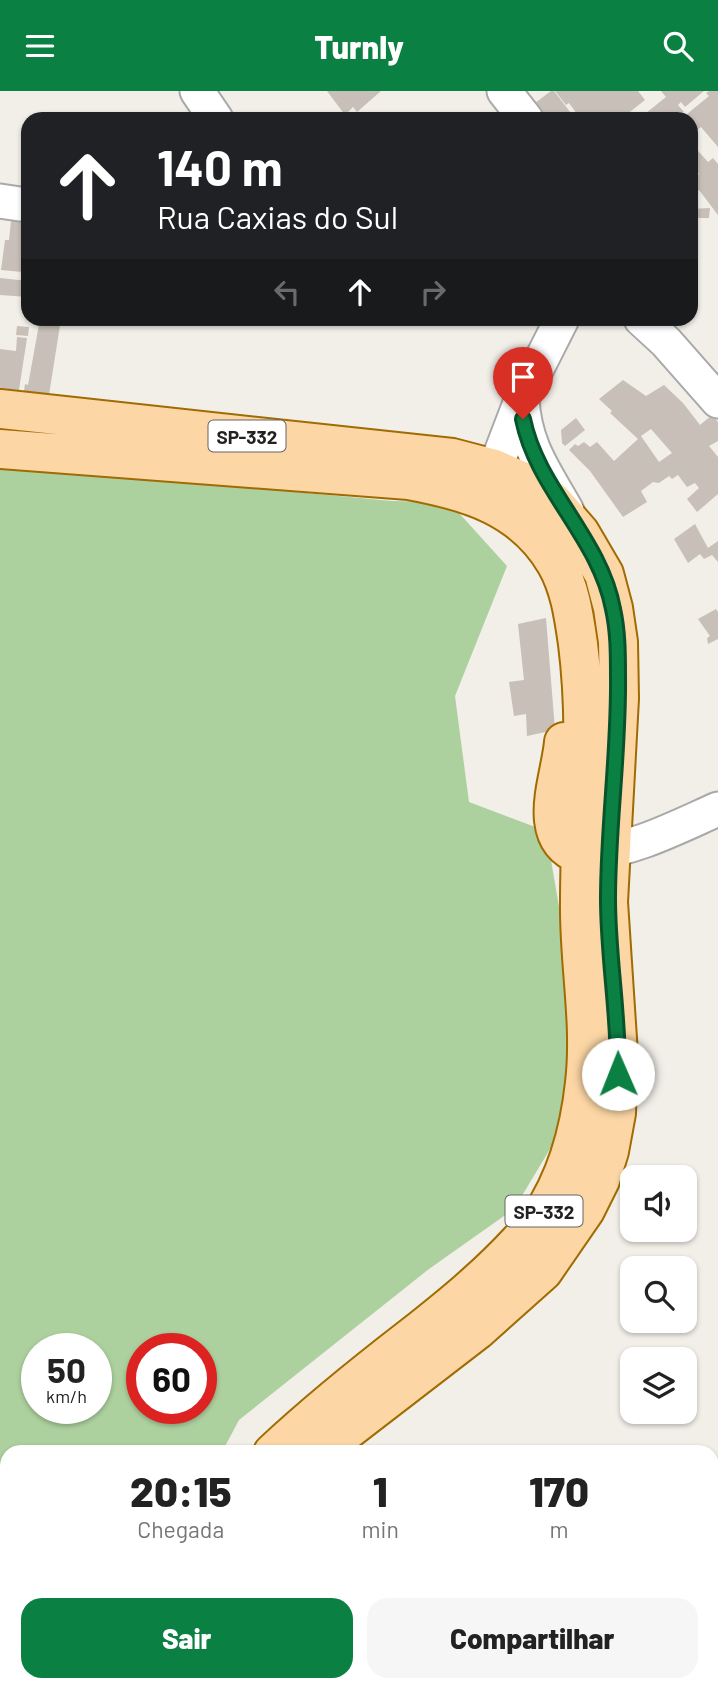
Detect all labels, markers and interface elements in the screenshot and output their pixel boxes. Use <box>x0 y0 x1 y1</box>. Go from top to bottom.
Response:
icon: menu <box>21 27 59 65</box>
text: Turnly <box>314 27 404 65</box>
icon: search <box>659 27 697 65</box>
text: 140 m <box>157 137 283 196</box>
icon: ahead <box>42 140 133 231</box>
text: Rua Caxias do Sul <box>157 197 398 235</box>
icon: left <box>268 273 306 311</box>
icon: ahead <box>341 273 379 311</box>
icon: right <box>414 273 452 311</box>
pin <box>493 347 553 419</box>
icon: arrive <box>504 358 542 396</box>
road number: SP-332 <box>208 421 286 451</box>
position arrow <box>581 1037 655 1111</box>
map controls <box>620 1165 697 1424</box>
button: sound <box>620 1165 697 1242</box>
road number: SP-332 <box>505 1195 582 1227</box>
button: search <box>620 1256 697 1333</box>
speed limit sign: 60 <box>126 1333 217 1424</box>
button: layers <box>620 1347 697 1424</box>
text: 50 <box>47 1348 86 1390</box>
text: km/h <box>46 1385 87 1407</box>
text: 20:15 <box>130 1465 231 1515</box>
text: 1 <box>373 1465 388 1515</box>
text: 170 <box>529 1465 589 1515</box>
text: Chegada <box>137 1515 224 1543</box>
text: min <box>362 1515 399 1543</box>
text: m <box>549 1515 568 1543</box>
button: Sair <box>21 1598 353 1678</box>
button: Compartilhar <box>367 1598 698 1678</box>

